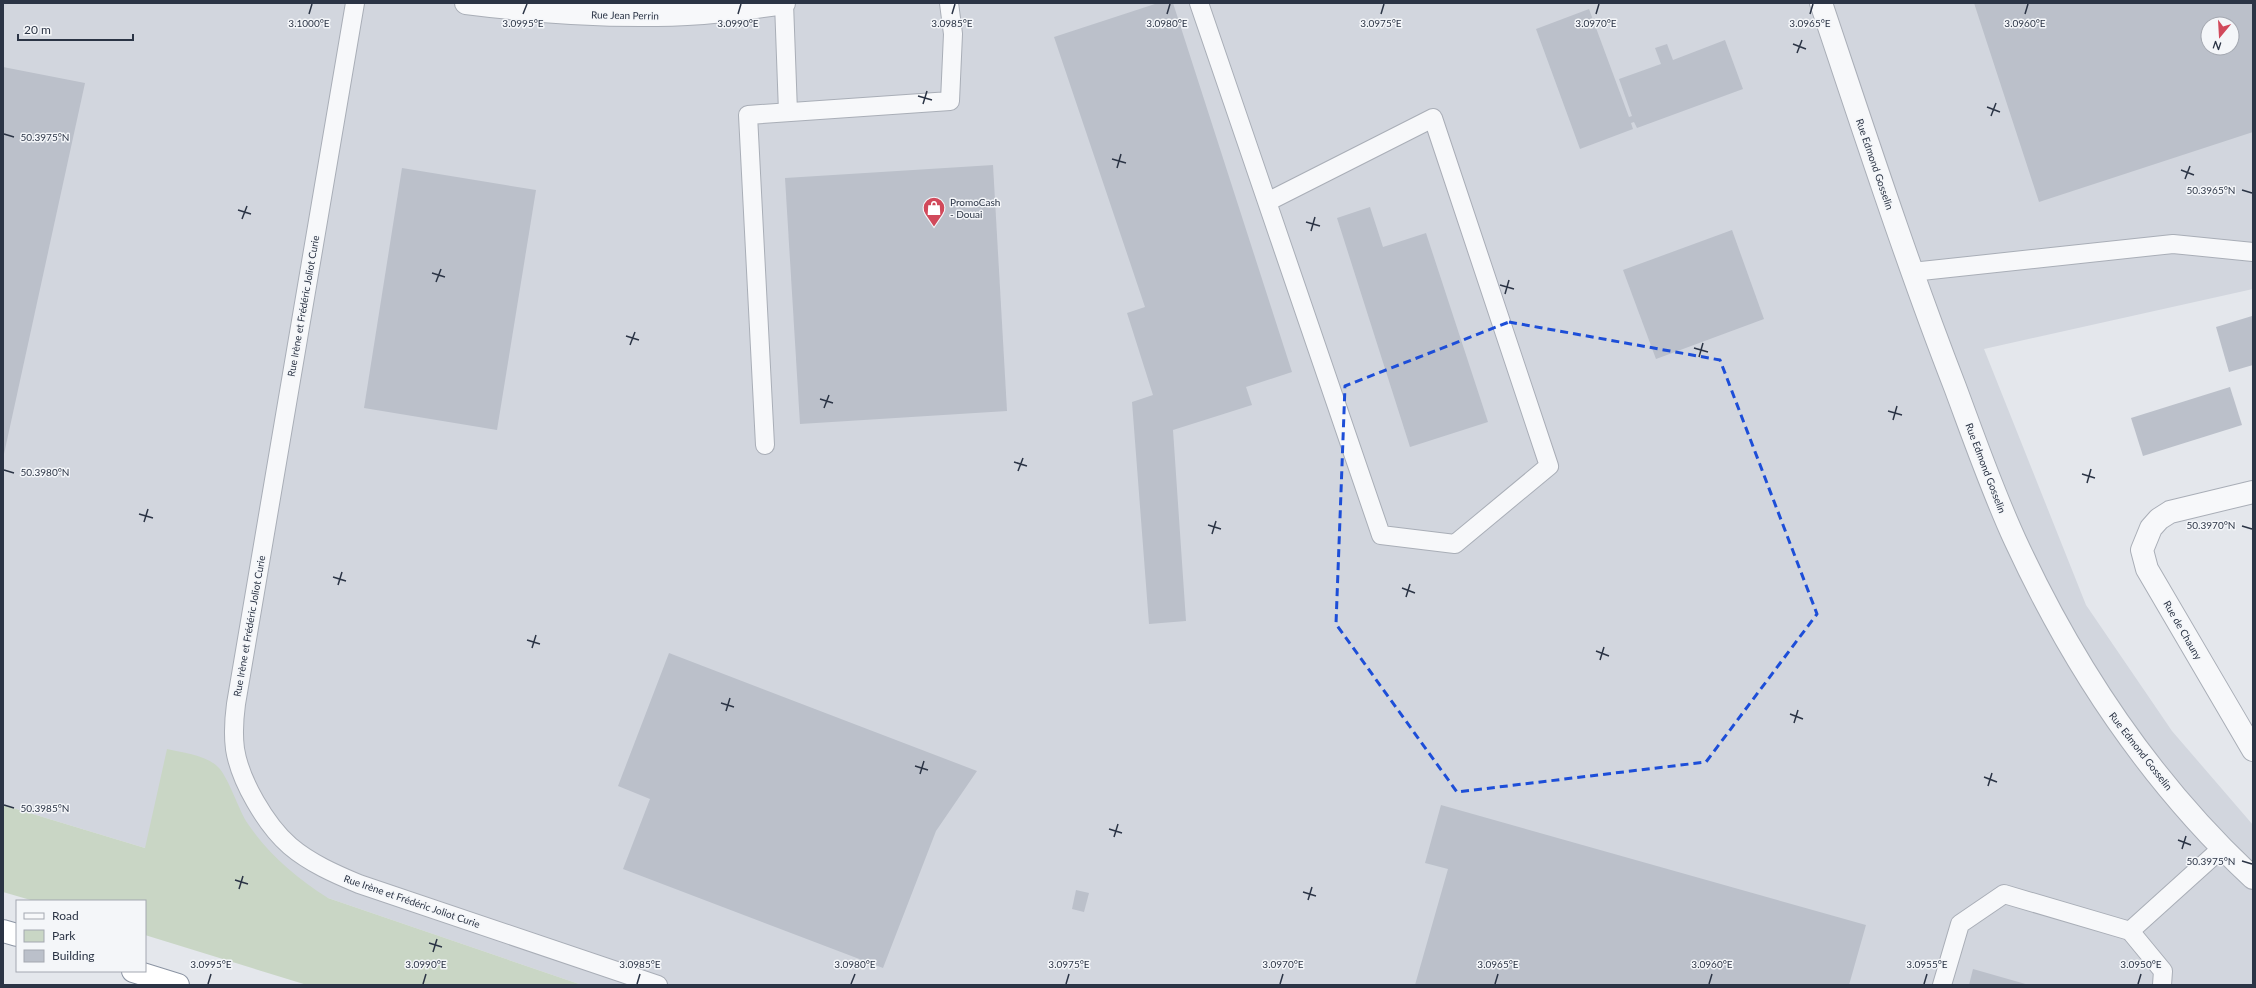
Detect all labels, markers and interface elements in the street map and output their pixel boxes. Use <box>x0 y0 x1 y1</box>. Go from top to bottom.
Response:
street label: Rue Jean Perrin <box>591 8 659 22</box>
scale bar <box>18 16 133 42</box>
north arrow <box>2200 16 2240 56</box>
text: 3.1000°E <box>288 17 330 29</box>
text: 3.0995°E <box>502 17 544 29</box>
text: 3.0990°E <box>717 17 759 29</box>
text: 3.0985°E <box>931 17 973 29</box>
text: 3.0980°E <box>1146 17 1188 29</box>
text: 3.0975°E <box>1360 17 1402 29</box>
text: 3.0970°E <box>1575 17 1617 29</box>
text: 3.0965°E <box>1789 17 1831 29</box>
text: 3.0960°E <box>2004 17 2046 29</box>
text: 20 m <box>24 22 51 37</box>
text: N <box>2211 38 2223 53</box>
street label: Rue Edmond Gosselin <box>1854 117 1896 211</box>
text: 50.3975°N <box>21 131 69 143</box>
text: 50.3965°N <box>2187 184 2235 196</box>
shop icon: PromoCash - Douai <box>921 195 947 228</box>
place label: PromoCash - Douai <box>950 196 1000 220</box>
street label: Rue Irène et Frédéric Joliot Curie <box>285 234 321 378</box>
street label: Rue Edmond Gosselin <box>1963 421 2009 515</box>
text: 50.3980°N <box>21 466 69 478</box>
text: 50.3970°N <box>2187 519 2235 531</box>
street label: Rue Irène et Frédéric Joliot Curie <box>231 554 267 698</box>
street label: Rue de Chauny <box>2161 598 2205 662</box>
street label: Rue Edmond Gosselin <box>2107 710 2175 792</box>
text: 50.3985°N <box>21 802 69 814</box>
text: 50.3975°N <box>2187 855 2235 867</box>
street label: Rue Irène et Frédéric Joliot Curie <box>342 872 482 930</box>
legend <box>16 900 146 972</box>
text: Road <box>52 908 79 923</box>
text: Park <box>52 928 76 943</box>
text: Building <box>52 948 95 963</box>
text: 3.0995°E <box>190 958 232 970</box>
text: 3.0990°E <box>405 958 447 970</box>
text: 3.0985°E <box>619 958 661 970</box>
text: 3.0980°E <box>834 958 876 970</box>
text: 3.0975°E <box>1048 958 1090 970</box>
text: 3.0970°E <box>1262 958 1304 970</box>
text: 3.0965°E <box>1477 958 1519 970</box>
text: 3.0960°E <box>1691 958 1733 970</box>
text: 3.0955°E <box>1906 958 1948 970</box>
text: 3.0950°E <box>2120 958 2162 970</box>

